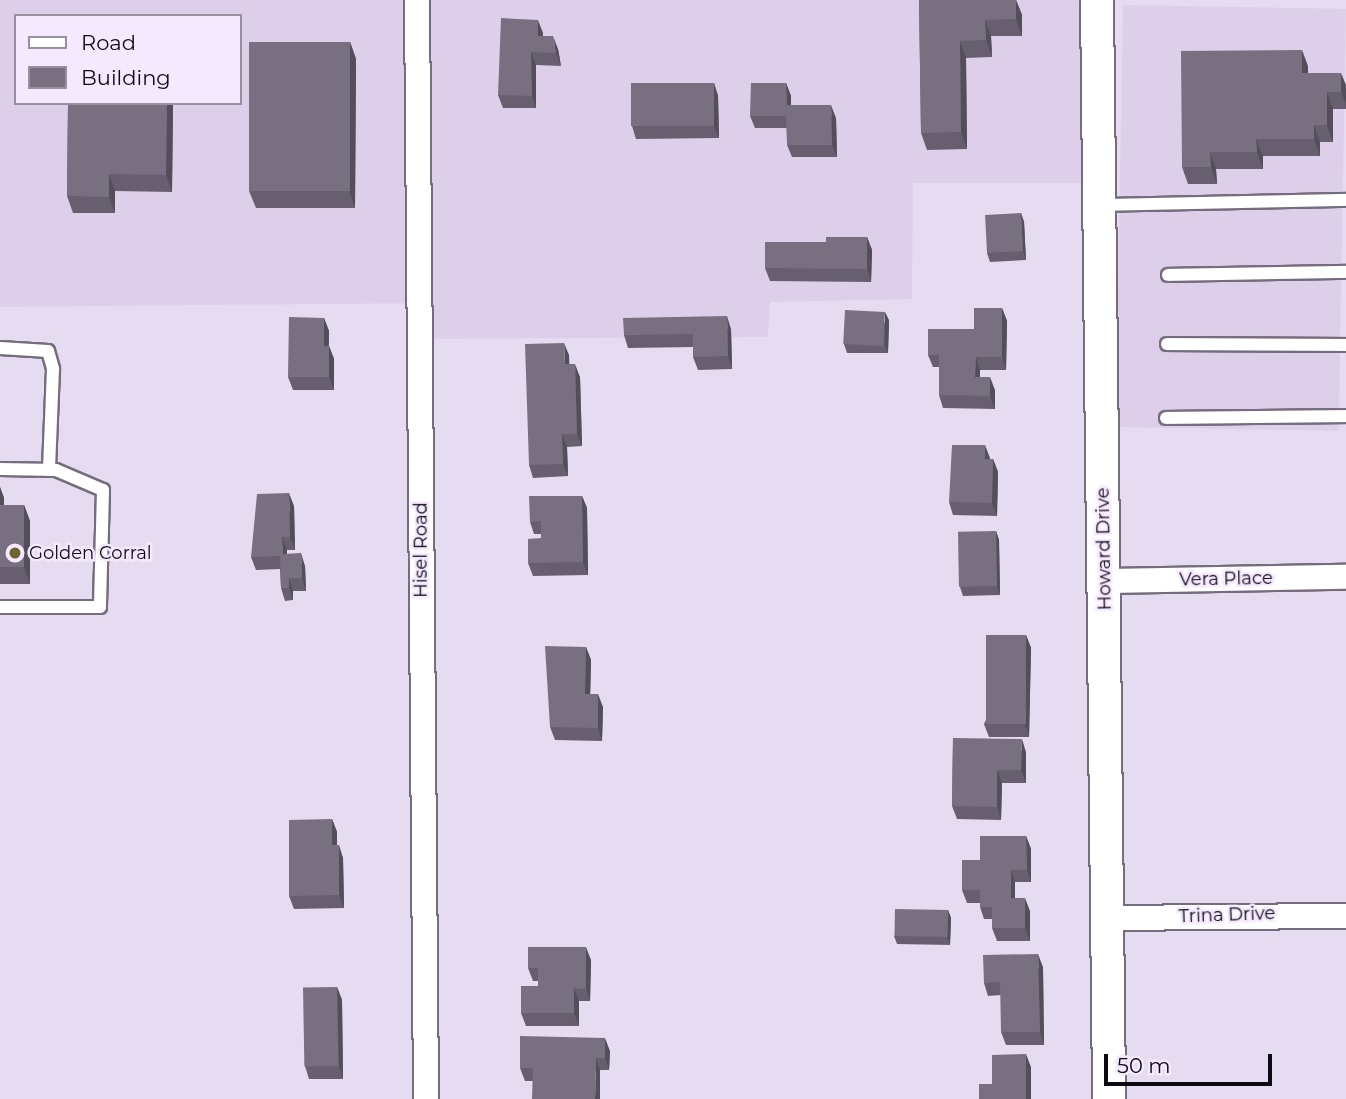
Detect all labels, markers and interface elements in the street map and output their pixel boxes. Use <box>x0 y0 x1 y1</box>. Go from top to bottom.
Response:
legend <box>14 14 242 105</box>
text: Road <box>81 30 136 55</box>
text: Building <box>81 65 171 90</box>
street label: Howard Drive <box>1092 487 1116 611</box>
street label: Hisel Road <box>410 502 432 598</box>
place label: Golden Corral <box>29 542 152 564</box>
marker: Golden Corral <box>7 545 23 561</box>
street label: Vera Place <box>1179 567 1273 591</box>
street label: Trina Drive <box>1178 903 1276 927</box>
scale bar <box>1108 1040 1276 1084</box>
text: 50 m <box>1117 1053 1171 1078</box>

